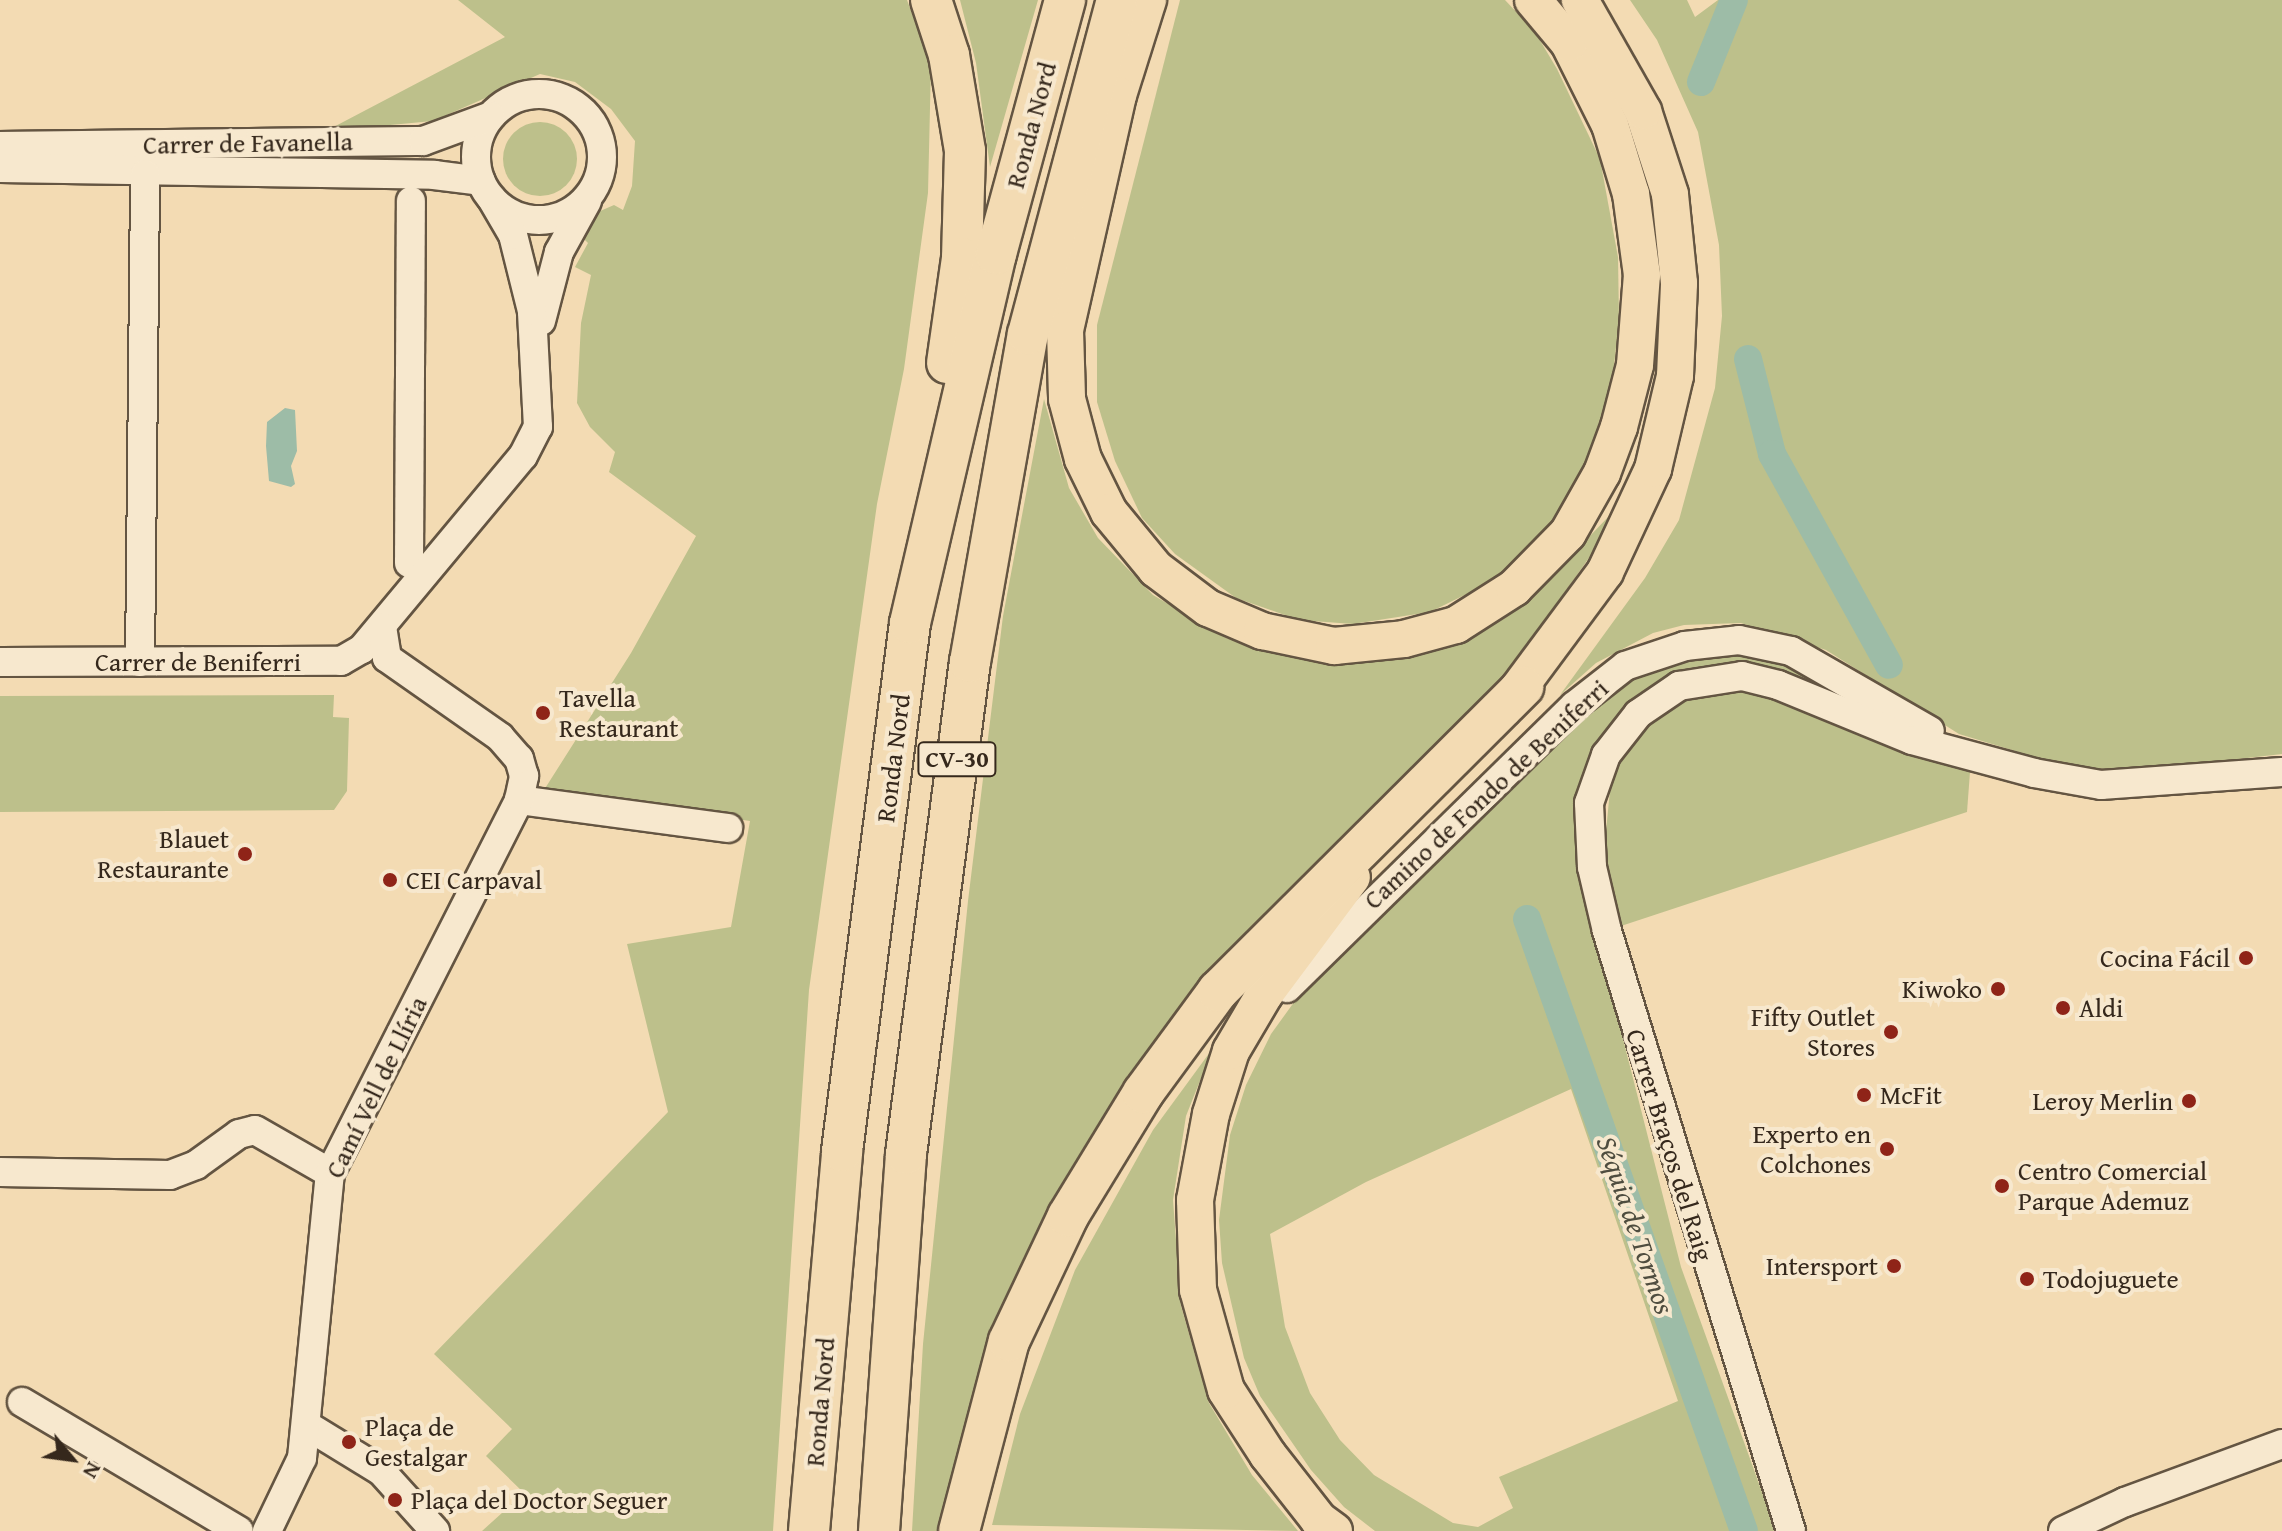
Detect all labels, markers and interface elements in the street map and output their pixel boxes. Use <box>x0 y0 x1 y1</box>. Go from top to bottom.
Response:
street label: Ronda Nord <box>999 59 1063 191</box>
street label: Carrer de Favanella <box>143 126 353 160</box>
street label: Carrer de Beniferri <box>95 646 301 678</box>
street label: Camino de Fondo de Beniferri <box>1357 673 1615 915</box>
place label: Tavella Restaurant <box>559 682 679 744</box>
street label: Ronda Nord <box>870 692 916 824</box>
marker: Tavella Restaurant <box>534 704 552 722</box>
road number: CV-30 <box>917 739 997 779</box>
place label: Blauet Restaurante <box>97 823 229 884</box>
marker: Blauet Restaurante <box>236 845 254 863</box>
place label: CEI Carpaval <box>406 864 542 896</box>
marker: CEI Carpaval <box>381 871 399 889</box>
place label: Cocina Fácil <box>2100 942 2230 974</box>
marker: Cocina Fácil <box>2237 949 2255 967</box>
place label: Kiwoko <box>1902 973 1982 1005</box>
marker: Kiwoko <box>1989 980 2007 998</box>
street label: Camí Vell de Llíria <box>319 991 433 1183</box>
place label: Aldi <box>2079 992 2123 1024</box>
marker: Aldi <box>2054 999 2072 1017</box>
place label: Fifty Outlet Stores <box>1751 1001 1875 1062</box>
marker: Fifty Outlet Stores <box>1882 1023 1900 1041</box>
street label: Carrer Braços del Raig <box>1620 1025 1720 1265</box>
place label: McFit <box>1880 1079 1942 1111</box>
place label: Leroy Merlin <box>2032 1085 2173 1117</box>
marker: McFit <box>1855 1086 1873 1104</box>
marker: Leroy Merlin <box>2180 1092 2198 1110</box>
place label: Experto en Colchones <box>1753 1118 1871 1180</box>
water label: Séquia de Tormos <box>1590 1132 1682 1318</box>
marker: Experto en Colchones <box>1878 1140 1896 1158</box>
place label: Centro Comercial Parque Ademuz <box>2018 1155 2207 1216</box>
marker: Centro Comercial Parque Ademuz <box>1993 1177 2011 1195</box>
place label: Intersport <box>1766 1250 1878 1282</box>
marker: Intersport <box>1885 1257 1903 1275</box>
place label: Todojuguete <box>2043 1263 2179 1295</box>
marker: Todojuguete <box>2018 1270 2036 1288</box>
street label: Ronda Nord <box>799 1336 841 1468</box>
place label: Plaça de Gestalgar <box>365 1411 468 1472</box>
north arrow <box>32 1419 112 1499</box>
marker: Plaça de Gestalgar <box>340 1433 358 1451</box>
text: N <box>75 1456 111 1485</box>
place label: Plaça del Doctor Seguer <box>411 1484 667 1516</box>
marker: Plaça del Doctor Seguer <box>386 1491 404 1509</box>

